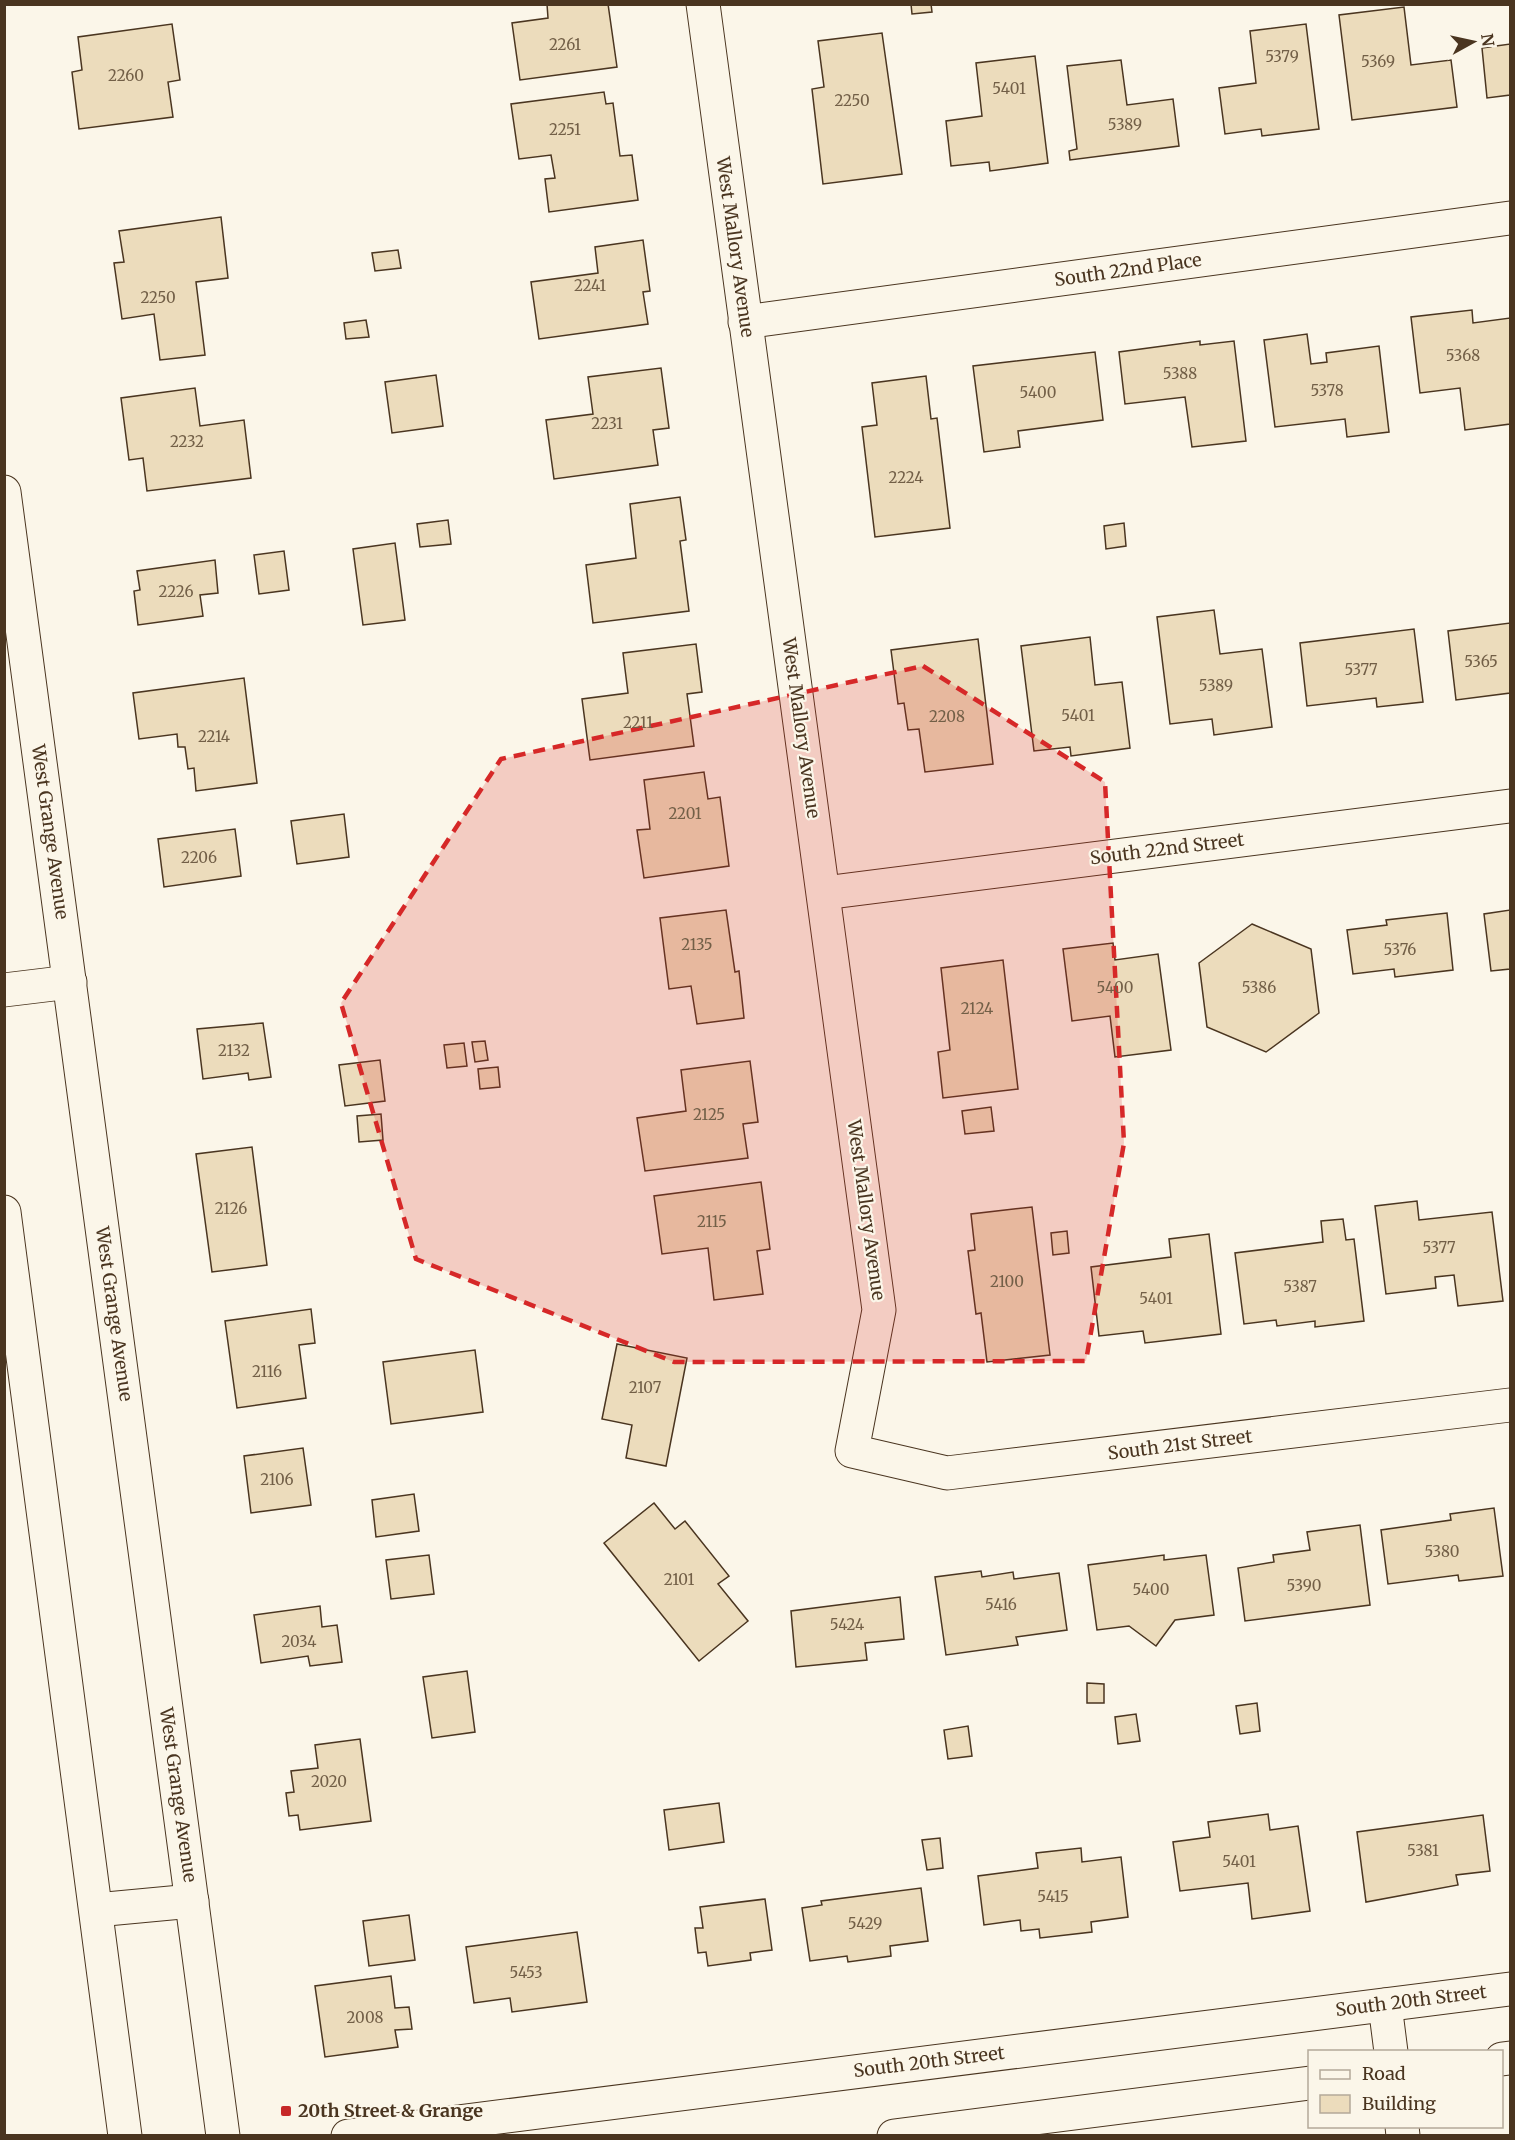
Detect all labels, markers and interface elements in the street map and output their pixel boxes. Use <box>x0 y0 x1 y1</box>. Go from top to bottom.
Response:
north arrow <box>1443 12 1503 72</box>
text: N <box>1477 32 1499 48</box>
house number: 2261 <box>549 35 581 54</box>
house number: 5379 <box>1265 47 1299 66</box>
house number: 5369 <box>1361 52 1395 71</box>
house number: 2260 <box>108 66 144 85</box>
house number: 5401 <box>992 79 1026 98</box>
house number: 2250 <box>834 91 870 110</box>
house number: 5389 <box>1108 115 1142 134</box>
house number: 2251 <box>549 120 581 139</box>
street label: West Mallory Avenue <box>711 154 760 339</box>
street label: South 22nd Place <box>1053 248 1203 291</box>
house number: 2241 <box>574 276 606 295</box>
house number: 2250 <box>140 288 176 307</box>
house number: 5368 <box>1446 346 1480 365</box>
house number: 5388 <box>1163 364 1197 383</box>
house number: 5378 <box>1310 381 1344 400</box>
house number: 5400 <box>1019 383 1057 402</box>
house number: 2231 <box>591 414 623 433</box>
house number: 2232 <box>170 432 204 451</box>
house number: 2224 <box>889 468 923 487</box>
house number: 2226 <box>159 582 193 601</box>
street label: West Mallory Avenue <box>777 635 826 820</box>
house number: 5365 <box>1464 652 1498 671</box>
house number: 5377 <box>1344 660 1378 679</box>
house number: 5389 <box>1199 676 1233 695</box>
house number: 5401 <box>1061 706 1095 725</box>
house number: 2208 <box>929 707 965 726</box>
house number: 2211 <box>623 713 653 732</box>
house number: 2214 <box>198 727 230 746</box>
street label: West Grange Avenue <box>27 742 74 921</box>
house number: 2201 <box>668 804 702 823</box>
street label: South 22nd Street <box>1089 828 1245 869</box>
house number: 2206 <box>181 848 217 867</box>
house number: 2135 <box>681 935 713 954</box>
house number: 5376 <box>1384 940 1416 959</box>
house number: 5400 <box>1096 978 1134 997</box>
house number: 5386 <box>1242 978 1276 997</box>
house number: 2124 <box>961 999 993 1018</box>
house number: 2132 <box>218 1041 250 1060</box>
house number: 2125 <box>693 1105 725 1124</box>
street label: West Mallory Avenue <box>842 1117 891 1302</box>
house number: 2126 <box>215 1199 247 1218</box>
house number: 2115 <box>697 1212 727 1231</box>
street label: West Grange Avenue <box>91 1224 138 1403</box>
house number: 5377 <box>1422 1238 1456 1257</box>
house number: 2100 <box>990 1272 1024 1291</box>
house number: 5387 <box>1283 1277 1317 1296</box>
house number: 5401 <box>1139 1289 1173 1308</box>
house number: 2116 <box>252 1362 282 1381</box>
house number: 2107 <box>629 1378 662 1397</box>
street label: South 21st Street <box>1106 1424 1253 1465</box>
house number: 2106 <box>260 1470 294 1489</box>
house number: 5380 <box>1424 1542 1460 1561</box>
house number: 2101 <box>664 1570 694 1589</box>
house number: 5390 <box>1287 1576 1321 1595</box>
house number: 5400 <box>1132 1580 1170 1599</box>
house number: 5416 <box>985 1595 1017 1614</box>
house number: 5424 <box>830 1615 864 1634</box>
house number: 2034 <box>281 1632 317 1651</box>
street label: West Grange Avenue <box>155 1705 202 1884</box>
house number: 2020 <box>311 1772 347 1791</box>
house number: 5381 <box>1407 1841 1439 1860</box>
house number: 5401 <box>1222 1852 1256 1871</box>
house number: 5415 <box>1037 1887 1069 1906</box>
house number: 5429 <box>848 1914 882 1933</box>
house number: 5453 <box>509 1963 543 1982</box>
street label: South 20th Street <box>1334 1980 1488 2021</box>
house number: 2008 <box>347 2008 384 2027</box>
street label: South 20th Street <box>852 2041 1006 2082</box>
legend <box>1308 2050 1503 2128</box>
text: Road <box>1362 2062 1406 2085</box>
text: Building <box>1362 2092 1436 2115</box>
place label: 20th Street & Grange <box>298 2099 483 2122</box>
marker: 20th Street & Grange <box>279 2104 293 2118</box>

